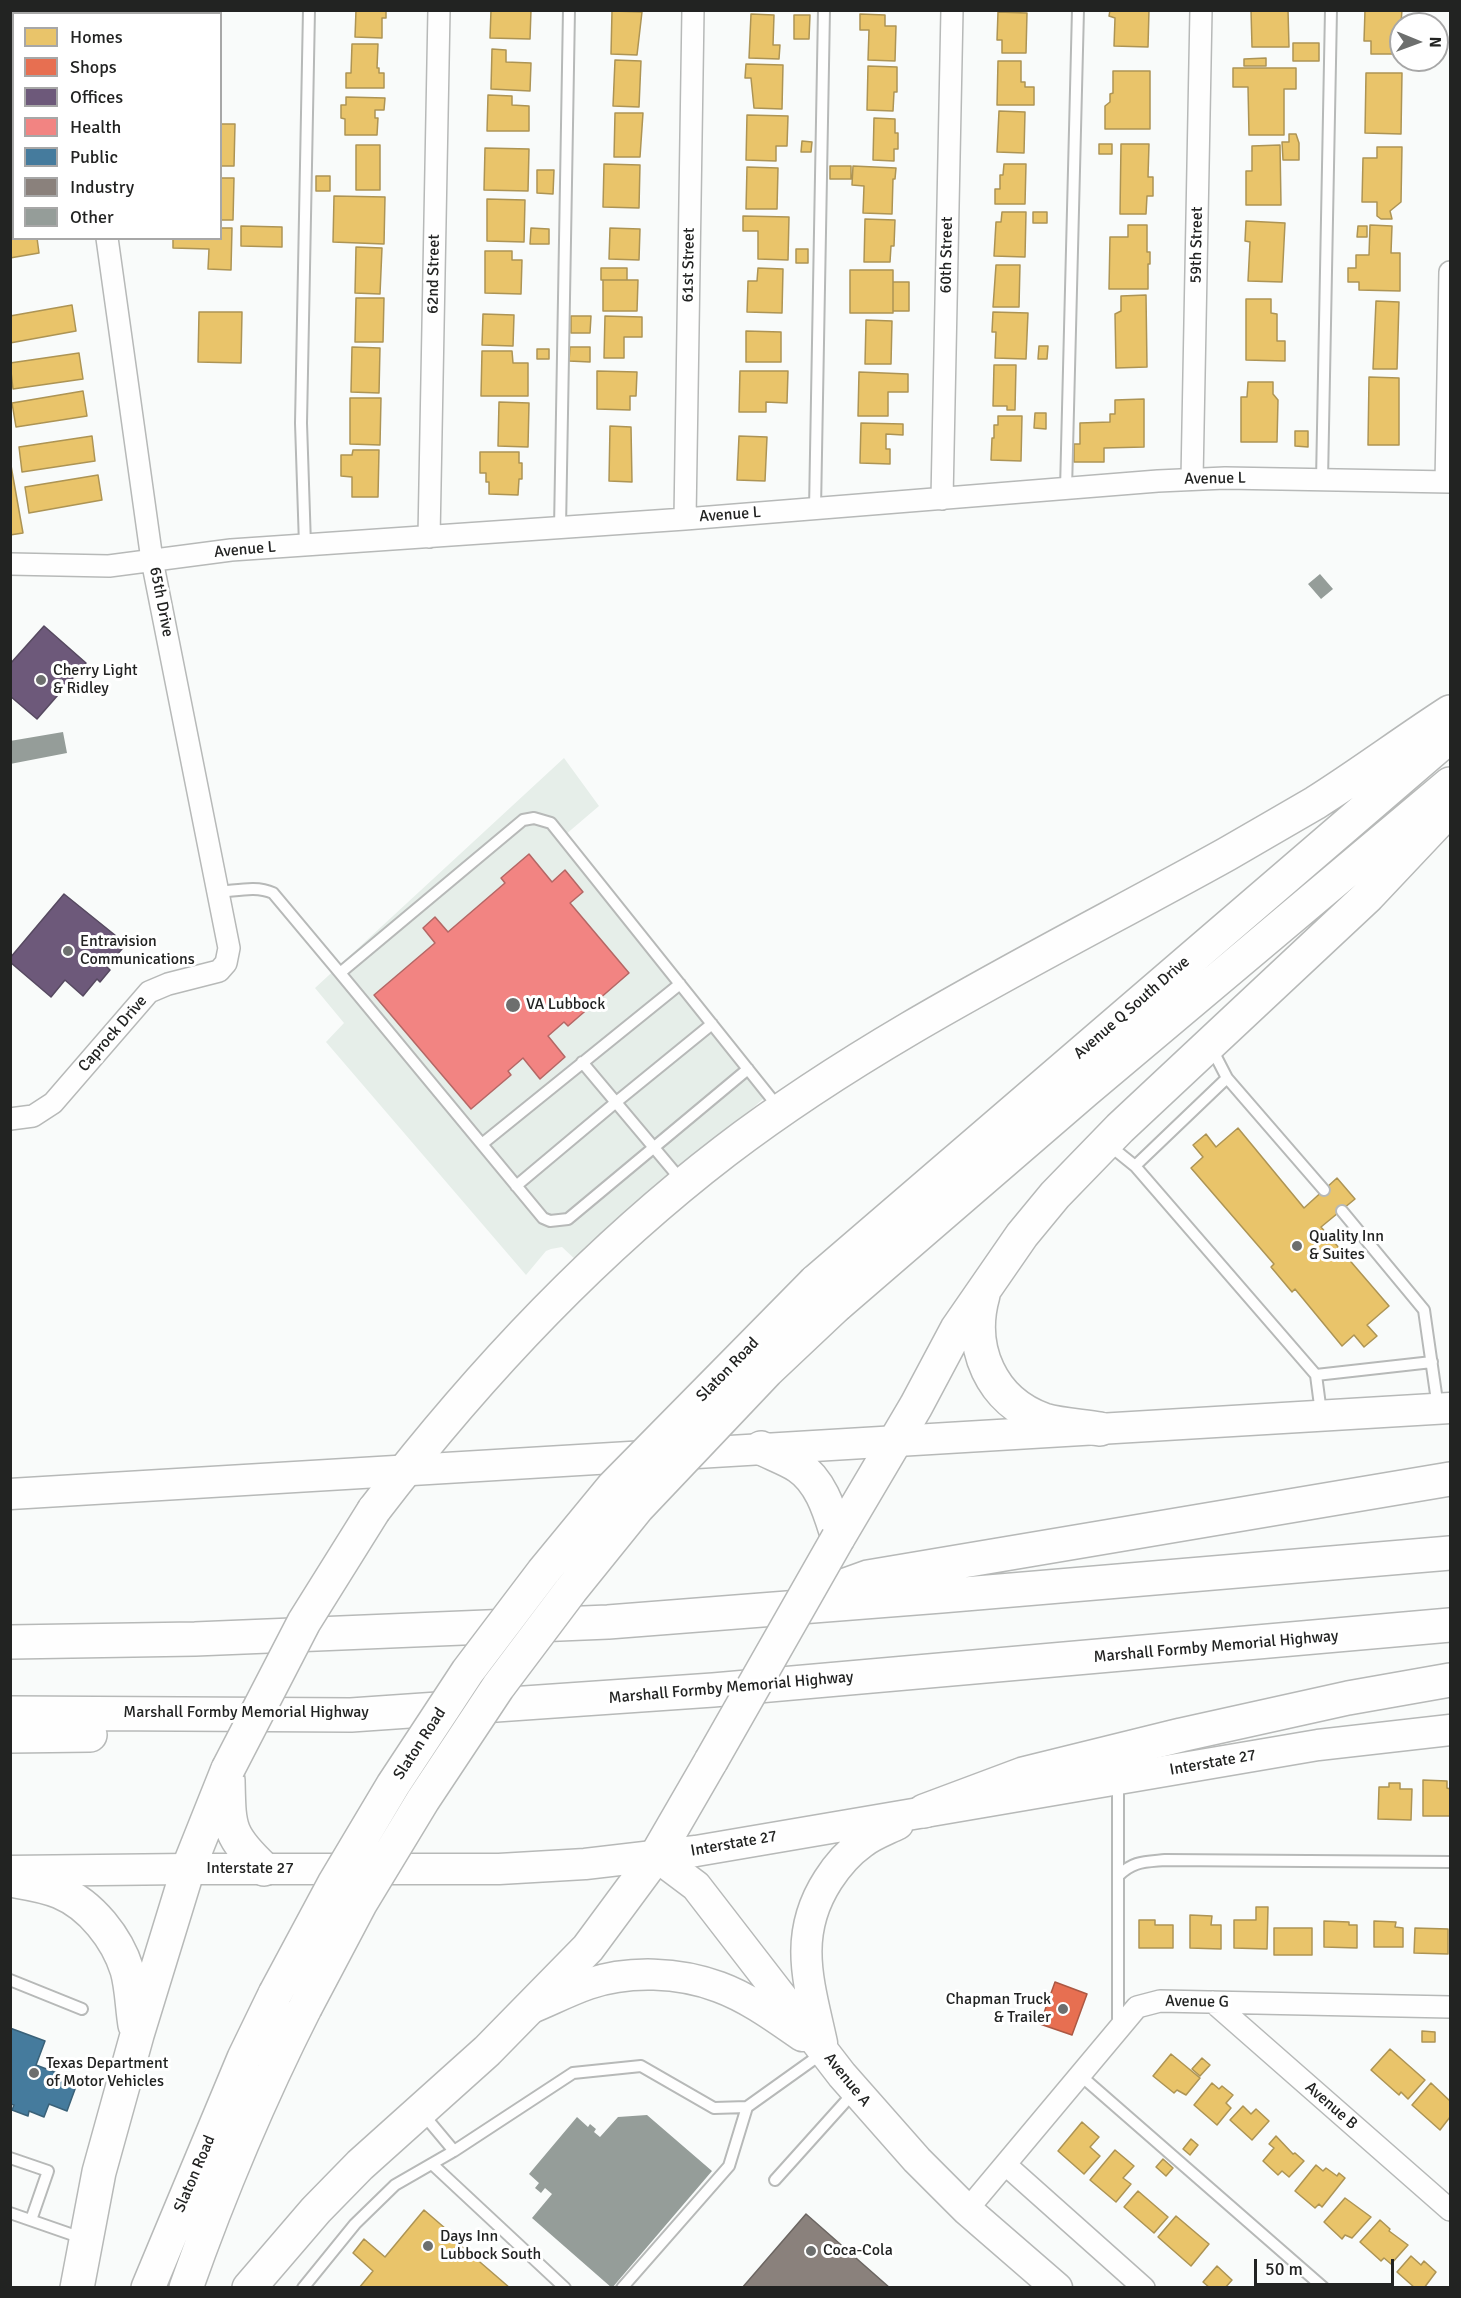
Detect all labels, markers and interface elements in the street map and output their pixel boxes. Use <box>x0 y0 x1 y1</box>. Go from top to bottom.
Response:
legend <box>12 12 222 240</box>
north arrow <box>1389 12 1449 72</box>
text: Homes <box>70 26 123 48</box>
text: N <box>1425 37 1445 48</box>
text: Shops <box>70 56 117 78</box>
text: Offices <box>70 86 123 108</box>
text: Health <box>70 116 121 138</box>
text: Public <box>70 146 118 168</box>
text: Industry <box>70 176 134 198</box>
text: Other <box>70 206 114 228</box>
street label: 59th Street <box>1187 206 1207 284</box>
street label: 60th Street <box>937 216 957 294</box>
street label: 61st Street <box>679 227 699 303</box>
street label: 62nd Street <box>424 234 444 314</box>
street label: Avenue L <box>1184 469 1246 489</box>
street label: Avenue L <box>699 503 761 527</box>
street label: Avenue L <box>213 538 277 562</box>
street label: 65th Drive <box>145 565 177 639</box>
place label: Cherry Light & Ridley <box>53 661 138 699</box>
marker: Cherry Light & Ridley <box>34 673 48 687</box>
place label: Entravision Communications <box>80 932 195 970</box>
marker: Entravision Communications <box>61 944 75 958</box>
street label: Avenue Q South Drive <box>1070 953 1194 1063</box>
street label: Caprock Drive <box>75 992 151 1076</box>
place label: VA Lubbock <box>526 995 605 1015</box>
marker: VA Lubbock <box>504 996 522 1014</box>
place label: Quality Inn & Suites <box>1309 1227 1384 1265</box>
marker: Quality Inn & Suites <box>1290 1239 1304 1253</box>
street label: Slaton Road <box>693 1334 763 1406</box>
street label: Marshall Formby Memorial Highway <box>1093 1627 1339 1667</box>
street label: Marshall Formby Memorial Highway <box>608 1668 854 1708</box>
street label: Marshall Formby Memorial Highway <box>123 1703 369 1723</box>
street label: Slaton Road <box>390 1704 450 1784</box>
street label: Interstate 27 <box>1168 1746 1258 1780</box>
street label: Interstate 27 <box>689 1827 779 1861</box>
street label: Interstate 27 <box>206 1859 294 1879</box>
place label: Chapman Truck & Trailer <box>946 1990 1051 2028</box>
street label: Avenue G <box>1165 1992 1229 2012</box>
marker: Chapman Truck & Trailer <box>1056 2002 1070 2016</box>
street label: Avenue A <box>820 2049 874 2111</box>
place label: Texas Department of Motor Vehicles <box>46 2054 168 2092</box>
marker: Texas Department of Motor Vehicles <box>27 2066 41 2080</box>
street label: Avenue B <box>1301 2078 1361 2134</box>
street label: Slaton Road <box>170 2133 220 2215</box>
place label: Days Inn Lubbock South <box>440 2227 541 2265</box>
marker: Days Inn Lubbock South <box>421 2239 435 2253</box>
place label: Coca-Cola <box>823 2241 893 2261</box>
marker: Coca-Cola <box>804 2244 818 2258</box>
scale bar <box>1257 2247 1396 2285</box>
text: 50 m <box>1265 2258 1303 2280</box>

